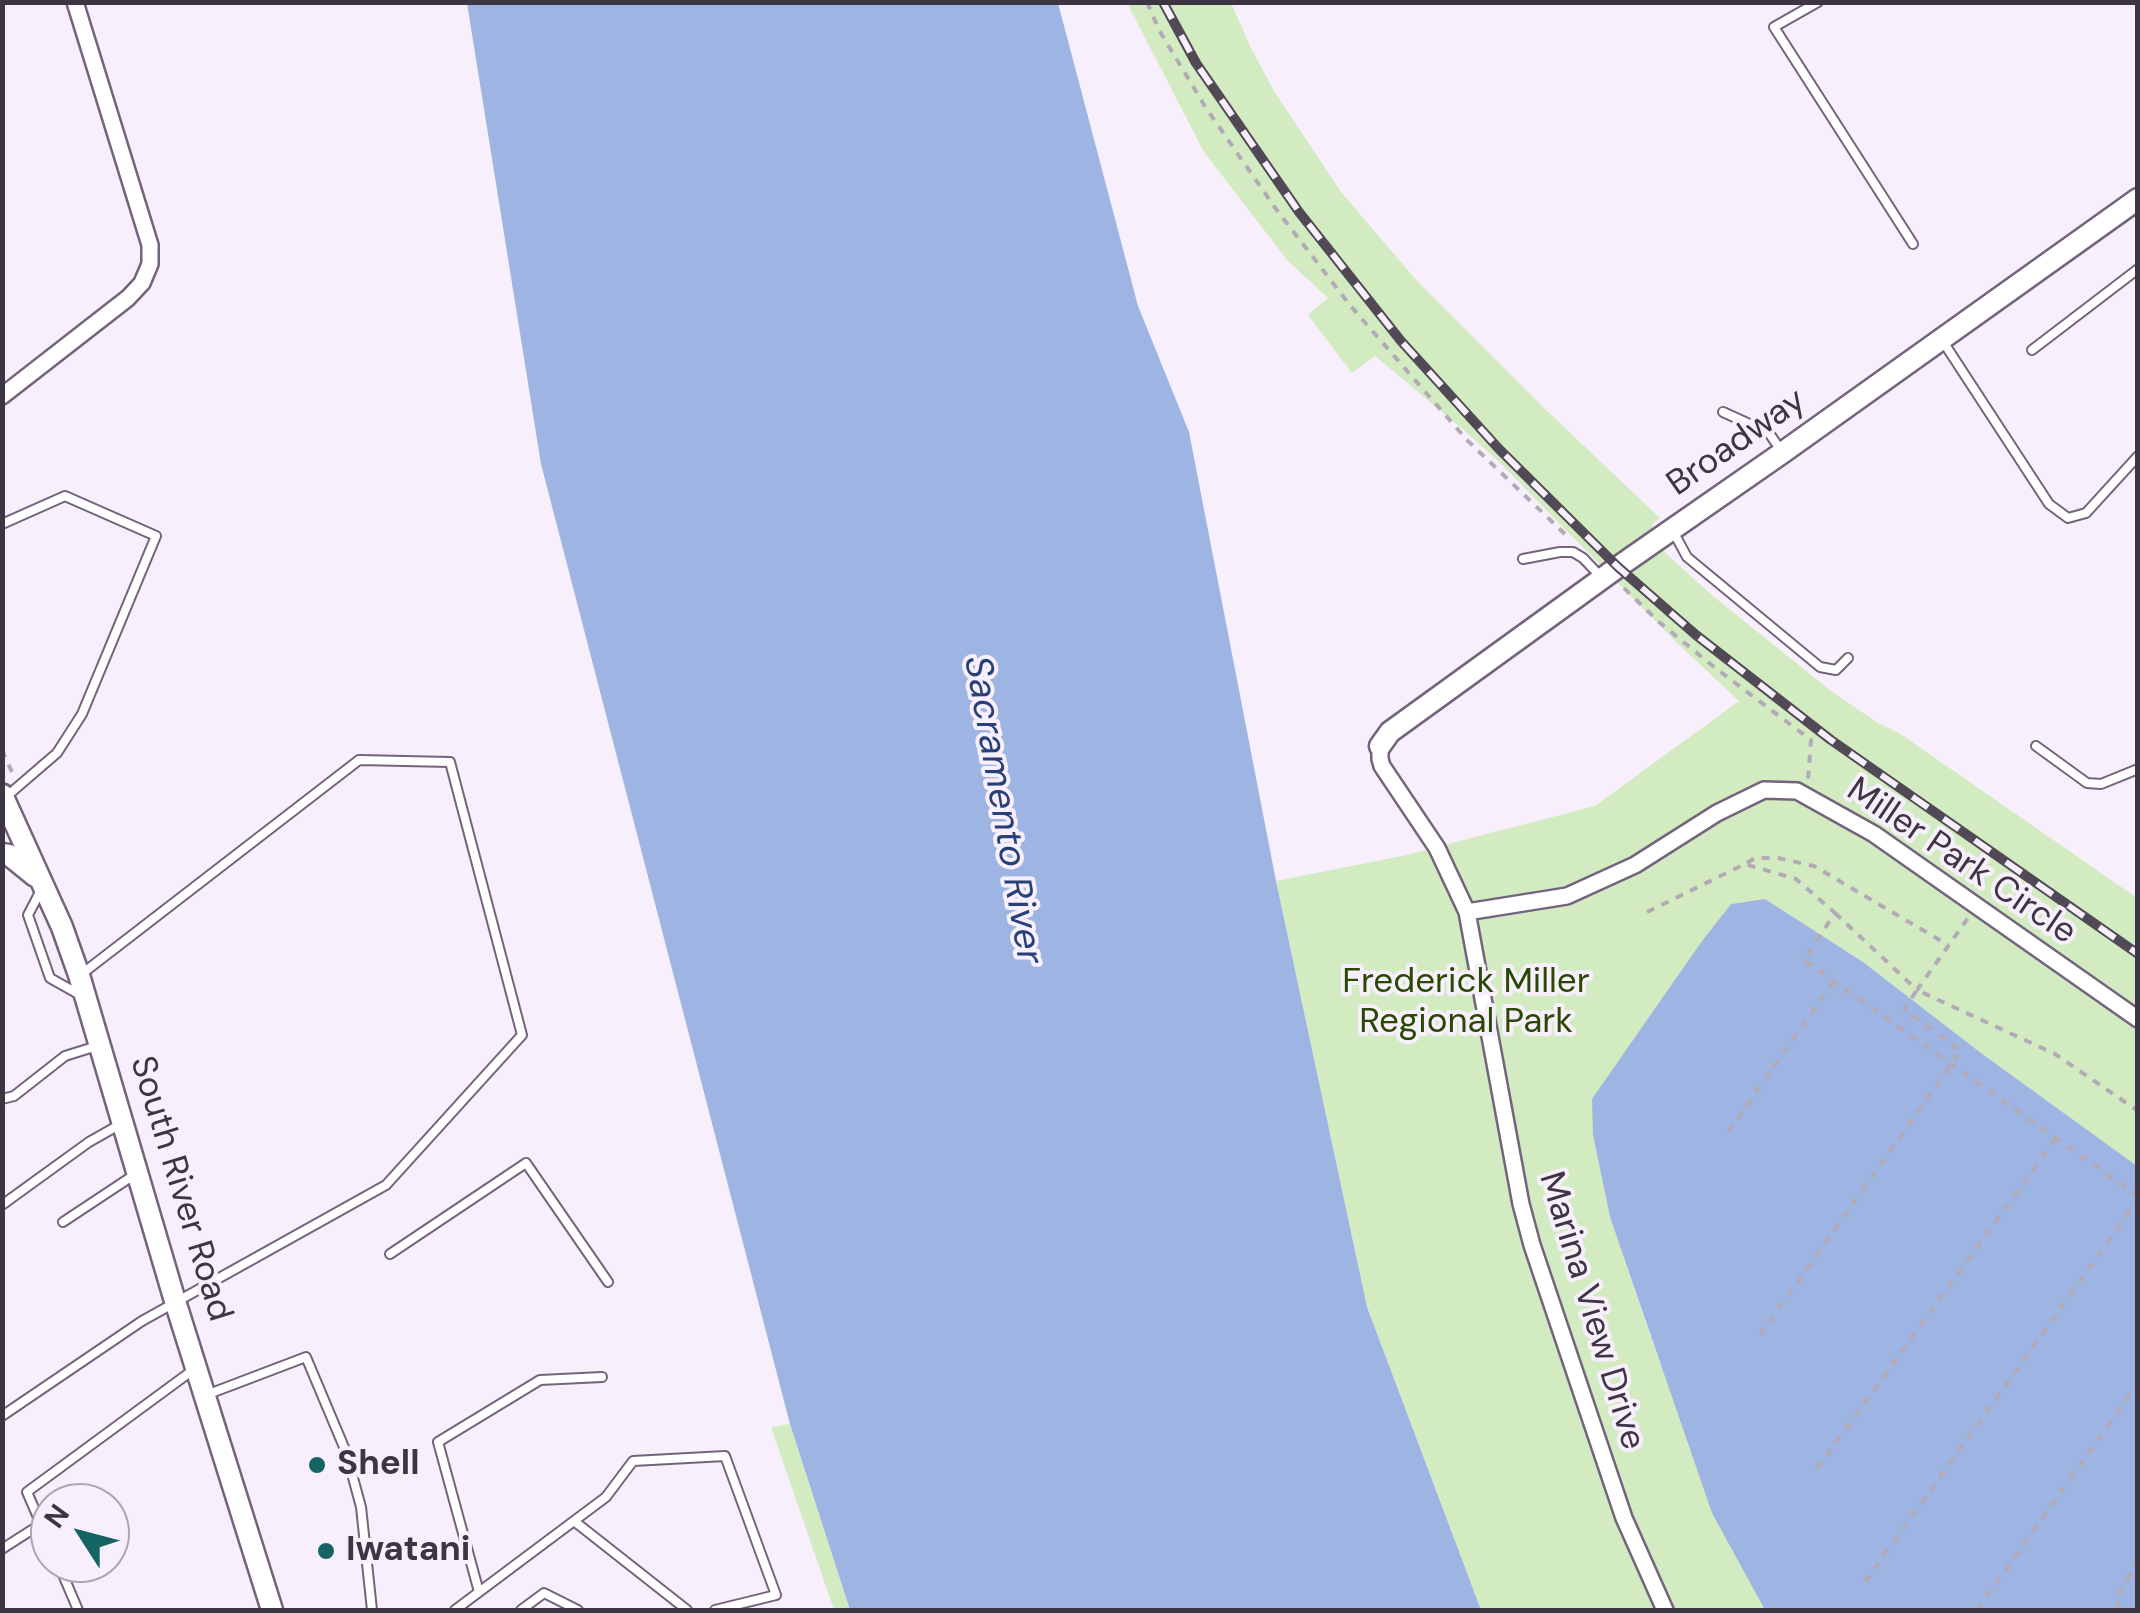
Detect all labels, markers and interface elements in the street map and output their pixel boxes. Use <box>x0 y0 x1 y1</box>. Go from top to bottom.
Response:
street label: Broadway <box>1660 380 1814 506</box>
water label: Sacramento River <box>952 652 1052 968</box>
street label: Miller Park Circle <box>1838 770 2084 954</box>
park label: Frederick Miller Regional Park <box>1342 962 1590 1044</box>
street label: South River Road <box>120 1052 240 1326</box>
street label: Marina View Drive <box>1529 1167 1653 1455</box>
place label: Shell <box>337 1444 420 1486</box>
marker: Shell <box>306 1454 328 1476</box>
north arrow <box>30 1483 130 1583</box>
text: N <box>36 1497 78 1535</box>
place label: Iwatani <box>346 1530 470 1572</box>
marker: Iwatani <box>315 1540 337 1562</box>

